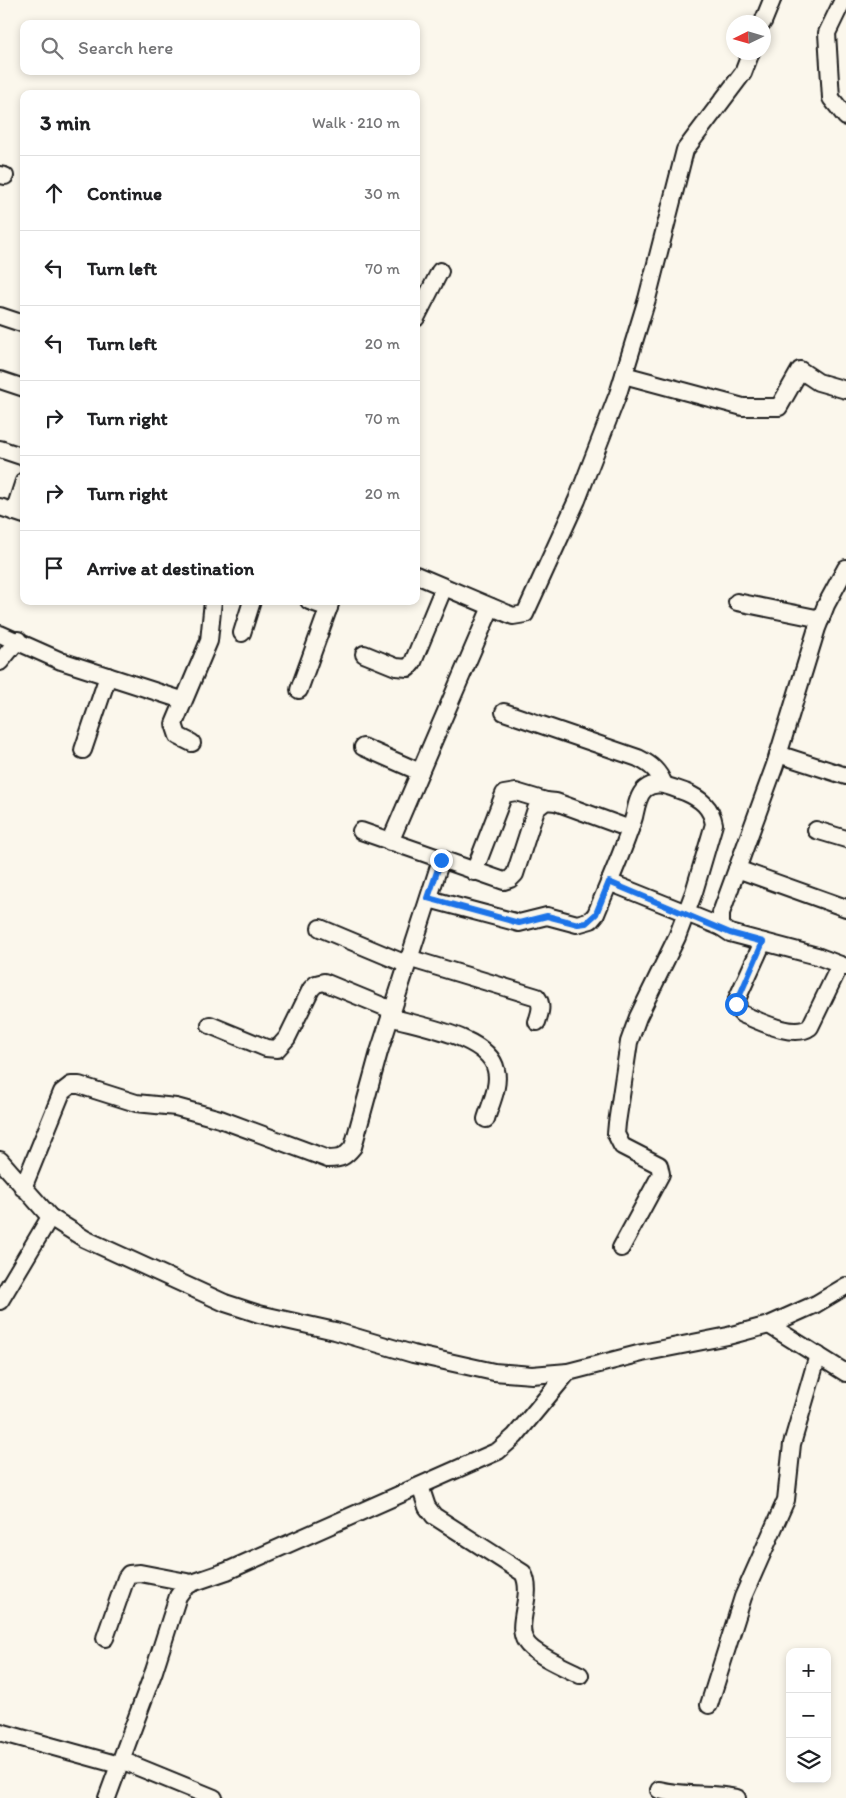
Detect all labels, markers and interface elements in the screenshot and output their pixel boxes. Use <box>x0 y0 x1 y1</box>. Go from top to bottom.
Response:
north arrow <box>726 15 771 60</box>
search box <box>20 20 420 75</box>
icon: search <box>38 34 66 62</box>
text: Search here <box>78 36 173 59</box>
text: 3 min <box>40 110 90 135</box>
text: Walk · 210 m <box>312 113 400 132</box>
icon: ahead <box>40 179 68 207</box>
text: Continue <box>87 182 162 205</box>
text: 30 m <box>364 184 400 203</box>
icon: left <box>40 254 68 282</box>
text: Turn left <box>87 257 157 280</box>
text: 70 m <box>365 259 400 278</box>
icon: left <box>40 329 68 357</box>
text: Turn left <box>87 332 157 355</box>
text: 20 m <box>365 334 400 353</box>
icon: right <box>40 404 68 432</box>
text: Turn right <box>87 407 168 430</box>
text: 70 m <box>365 409 400 428</box>
icon: right <box>40 479 68 507</box>
text: Turn right <box>87 482 168 505</box>
text: 20 m <box>365 484 400 503</box>
icon: arrive <box>40 554 68 582</box>
text: Arrive at destination <box>87 557 254 580</box>
route end <box>430 849 453 872</box>
route start <box>725 993 748 1016</box>
map controls <box>786 1648 831 1783</box>
button: + <box>786 1648 831 1693</box>
button: − <box>786 1693 831 1738</box>
button: layers <box>786 1738 831 1783</box>

